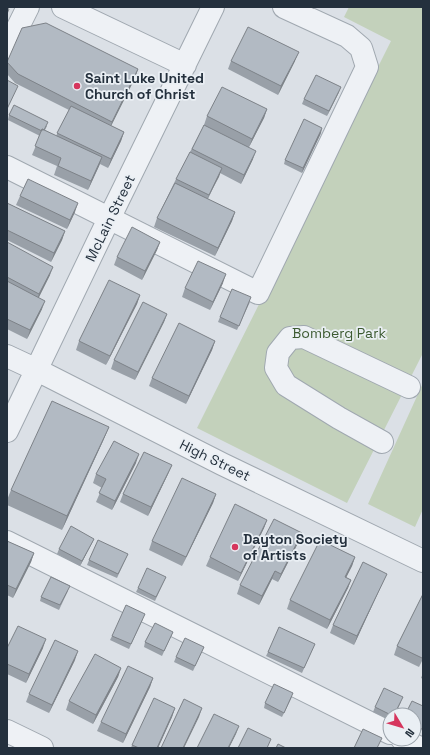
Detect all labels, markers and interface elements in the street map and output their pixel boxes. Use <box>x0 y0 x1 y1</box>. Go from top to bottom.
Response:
place label: Saint Luke United Church of Christ <box>85 69 204 103</box>
marker: Saint Luke United Church of Christ <box>72 81 82 91</box>
street label: McLain Street <box>81 172 139 264</box>
park label: Bomberg Park <box>292 324 386 342</box>
street label: High Street <box>177 435 253 485</box>
place label: Dayton Society of Artists <box>243 530 348 564</box>
marker: Dayton Society of Artists <box>230 542 240 552</box>
north arrow <box>382 707 422 747</box>
text: N <box>402 726 418 740</box>

